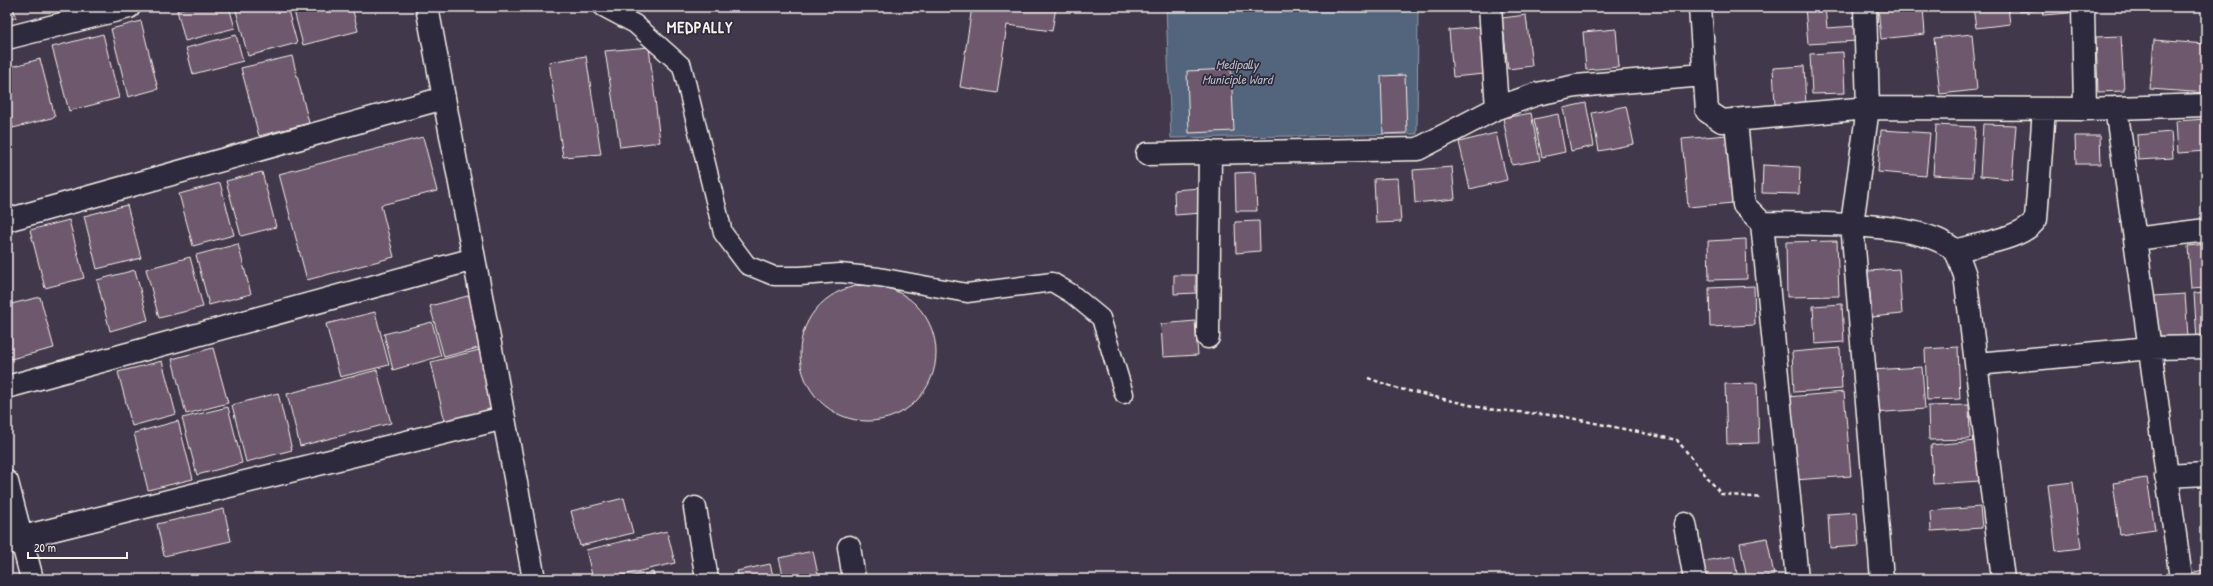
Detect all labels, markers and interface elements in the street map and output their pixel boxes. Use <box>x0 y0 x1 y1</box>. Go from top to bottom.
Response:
district label: MEDPALLY <box>667 16 733 38</box>
water label: Medipally Municiple Ward <box>1202 55 1274 89</box>
scale bar <box>28 534 127 560</box>
text: 20 m <box>34 539 56 556</box>

